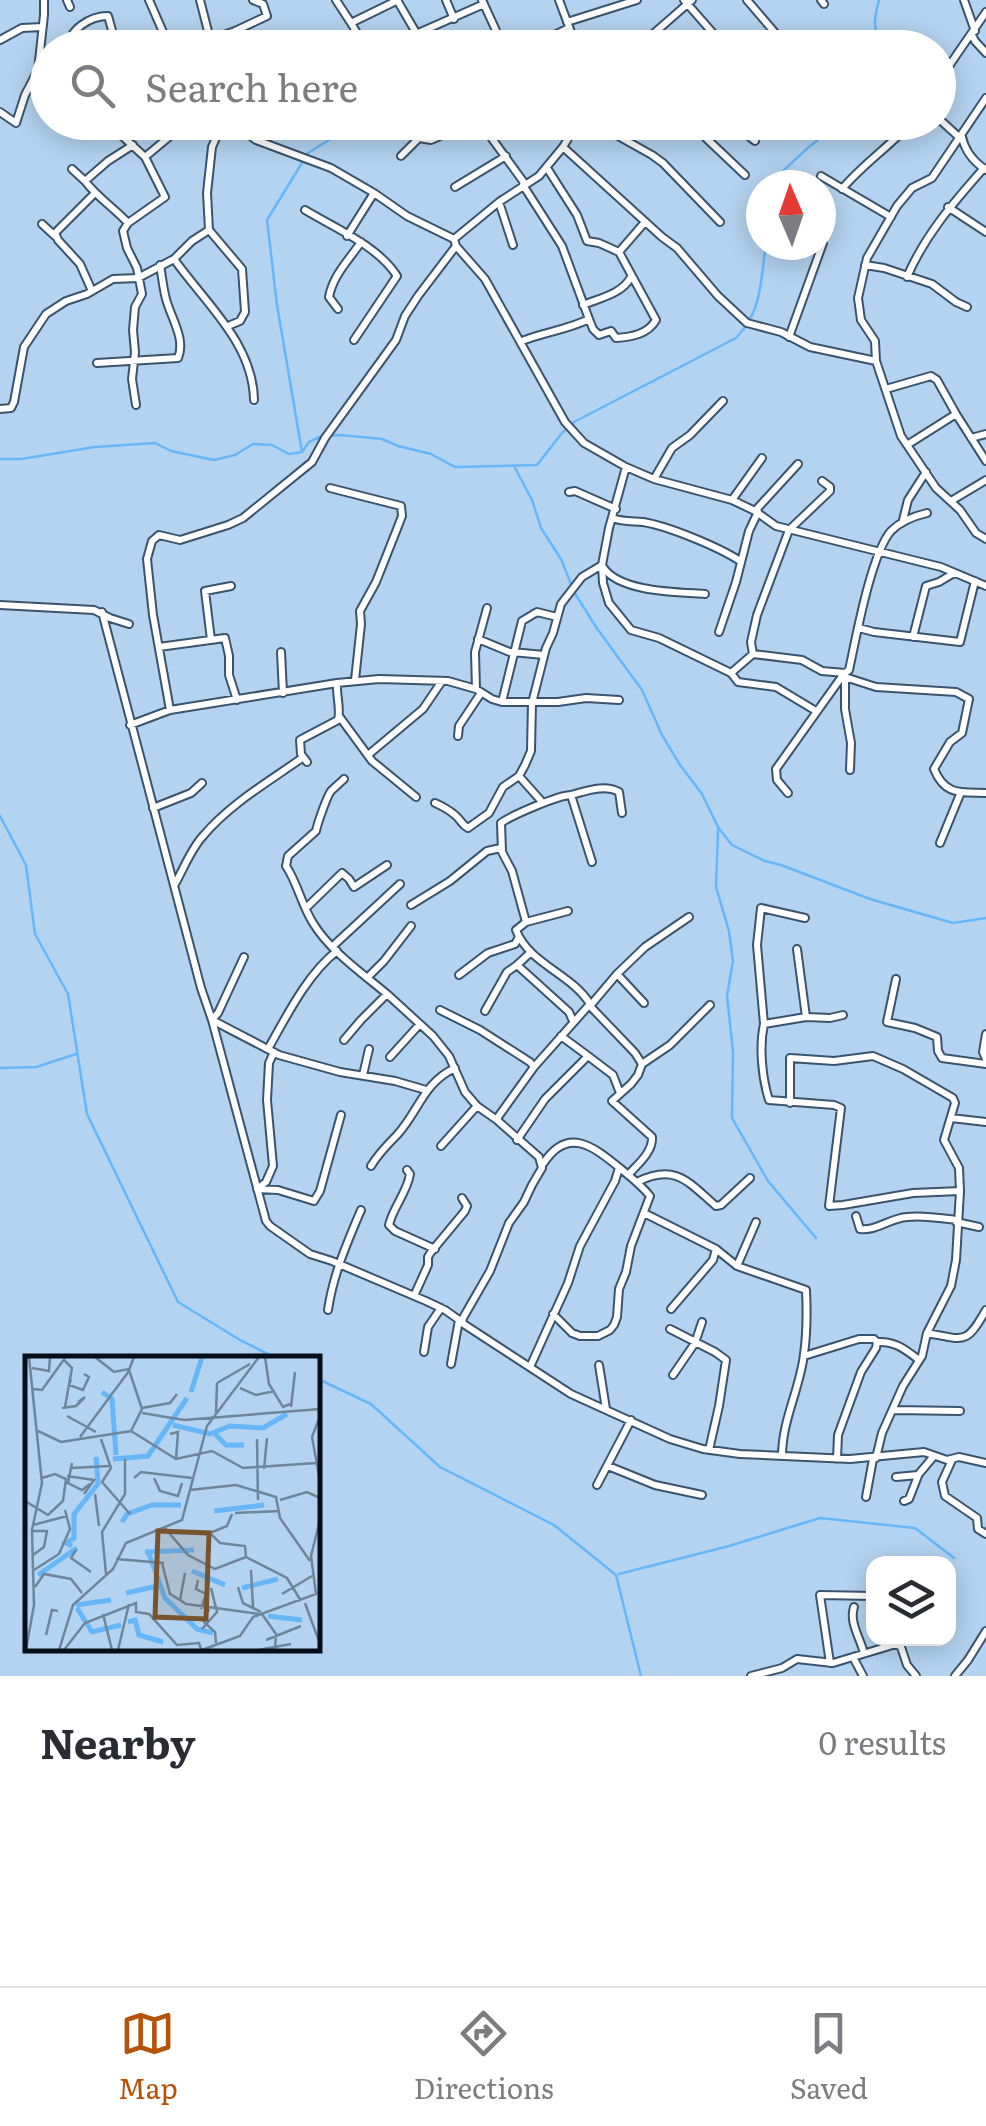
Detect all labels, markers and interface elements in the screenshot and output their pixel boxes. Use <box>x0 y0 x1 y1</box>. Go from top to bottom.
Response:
search box <box>30 30 956 140</box>
text: Search here <box>145 57 358 114</box>
icon: search <box>65 58 120 113</box>
north arrow <box>746 170 836 260</box>
inset map <box>25 1356 320 1651</box>
map controls <box>866 1556 956 1646</box>
button: layers <box>866 1556 956 1646</box>
text: Nearby <box>40 1710 196 1772</box>
text: 0 results <box>818 1717 946 1765</box>
tab: Map <box>118 2006 178 2108</box>
tab: Directions <box>414 2006 554 2108</box>
tab: Saved <box>790 2006 868 2108</box>

